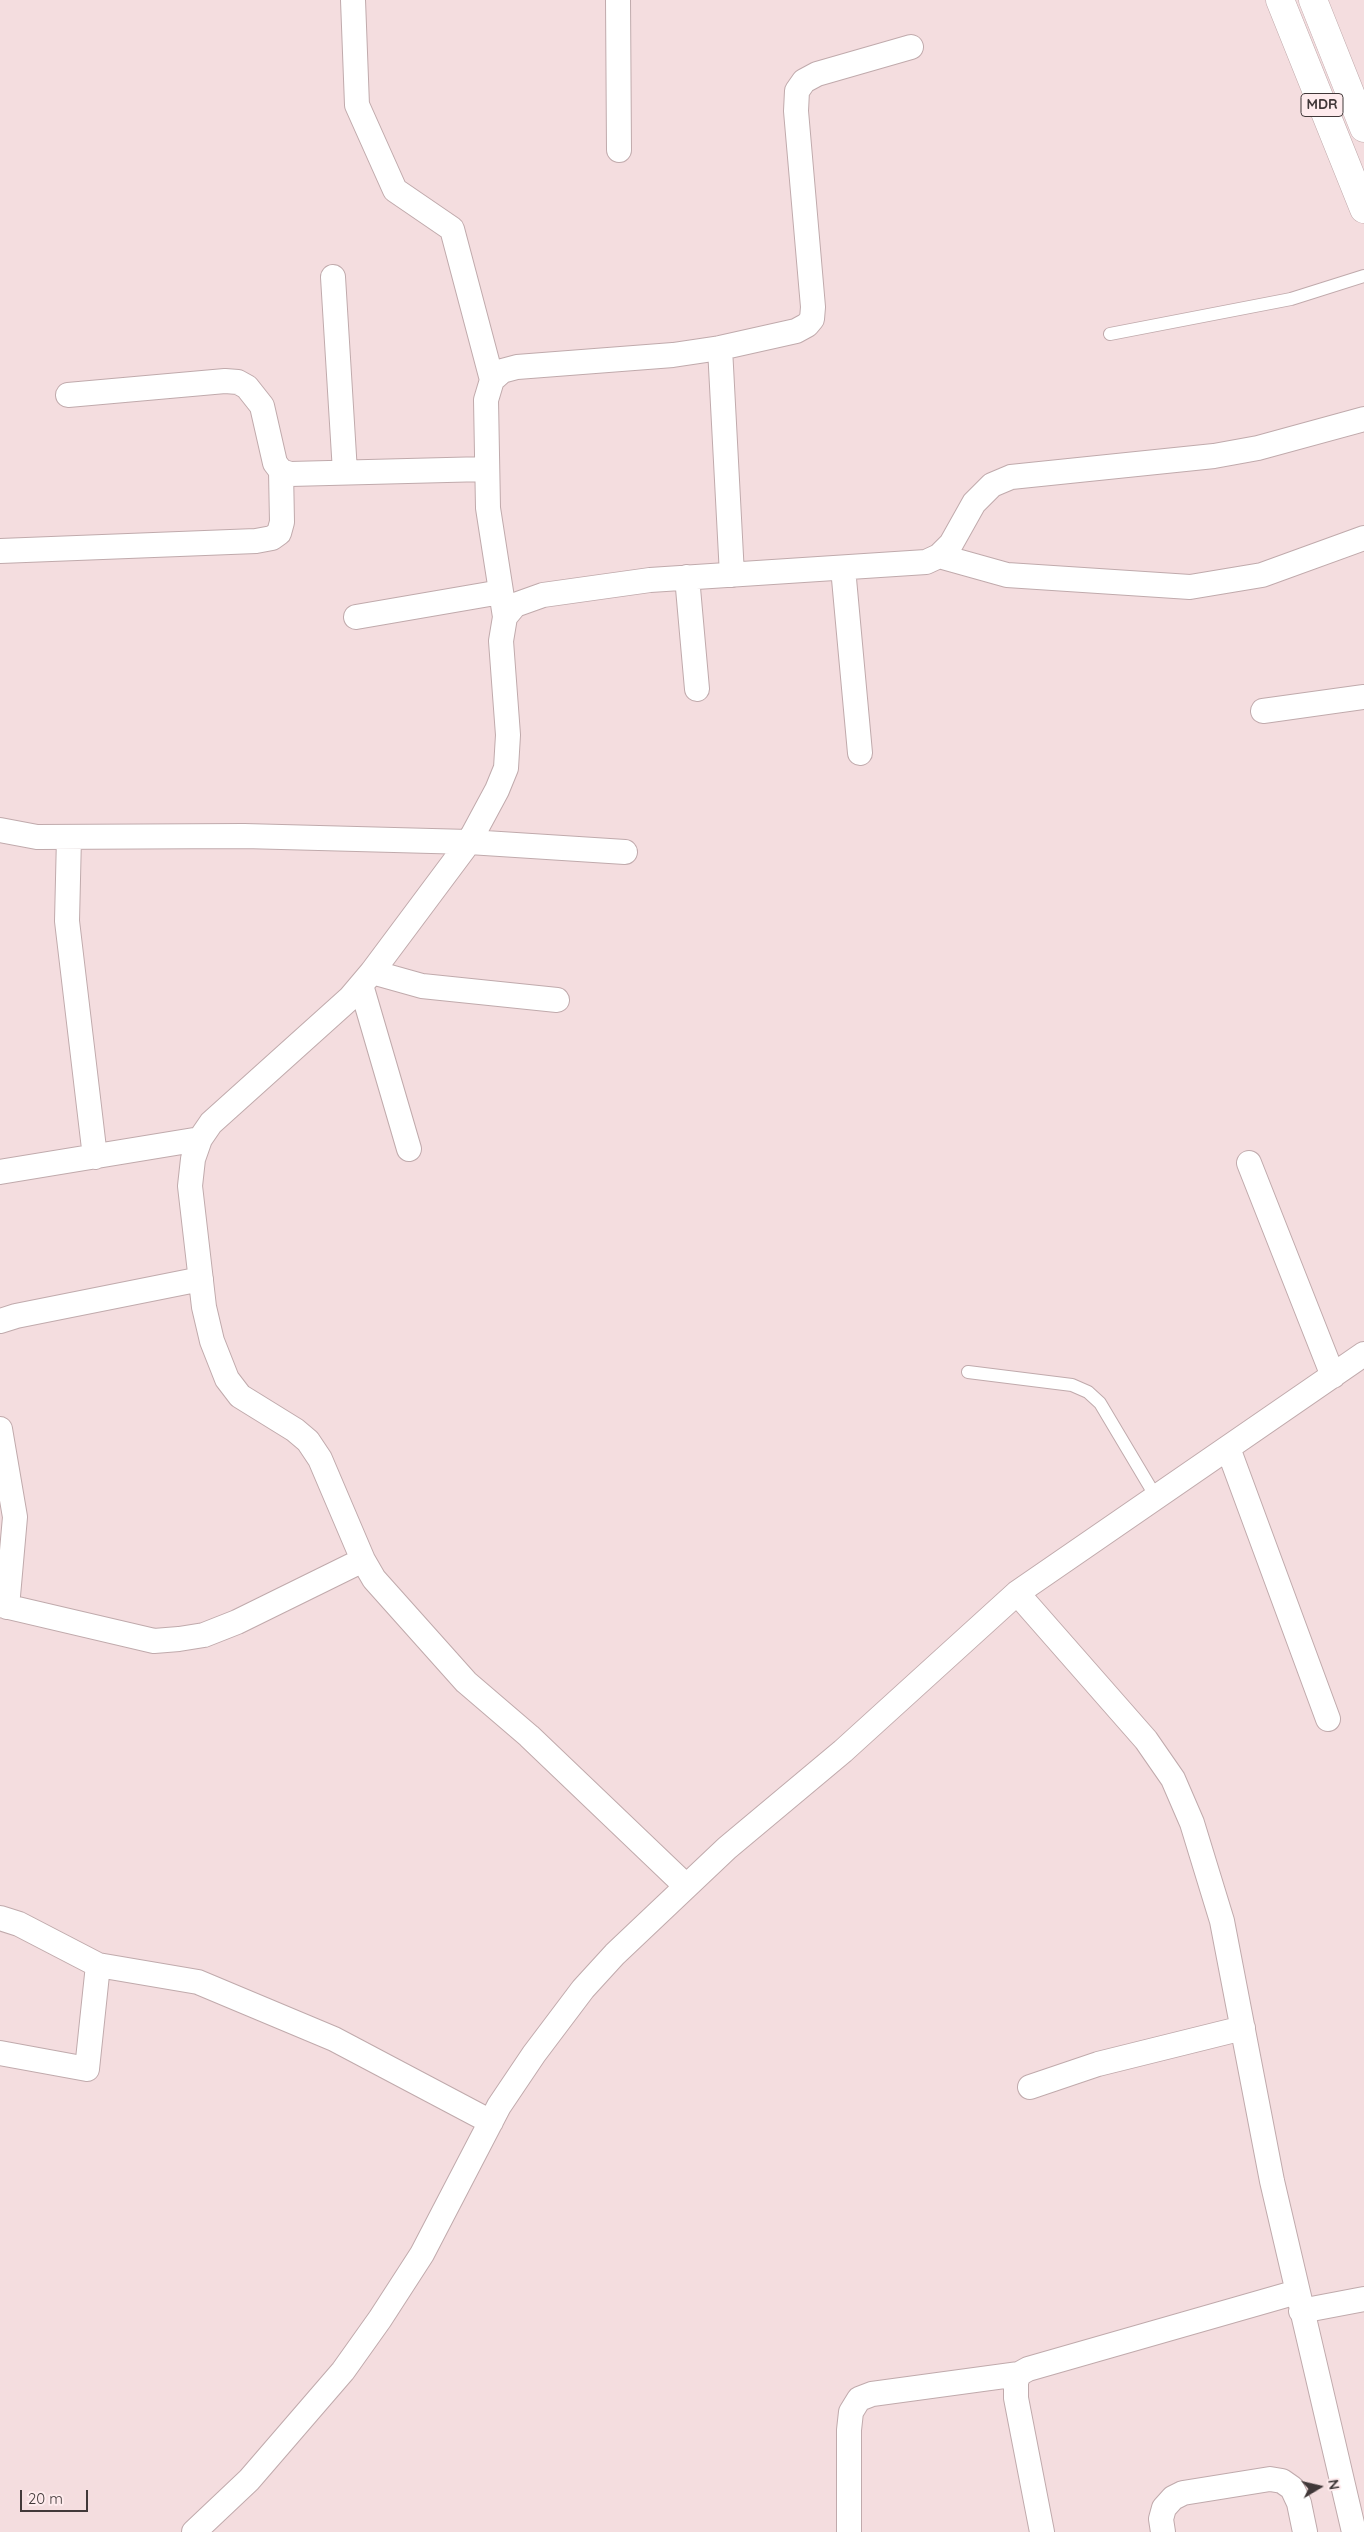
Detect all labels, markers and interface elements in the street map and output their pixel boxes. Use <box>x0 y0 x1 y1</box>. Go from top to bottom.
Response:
road number: MDR <box>1301 94 1343 116</box>
north arrow <box>1294 2462 1344 2512</box>
text: N <box>1324 2478 1344 2491</box>
scale bar <box>22 2480 90 2512</box>
text: 20 m <box>28 2489 63 2508</box>

